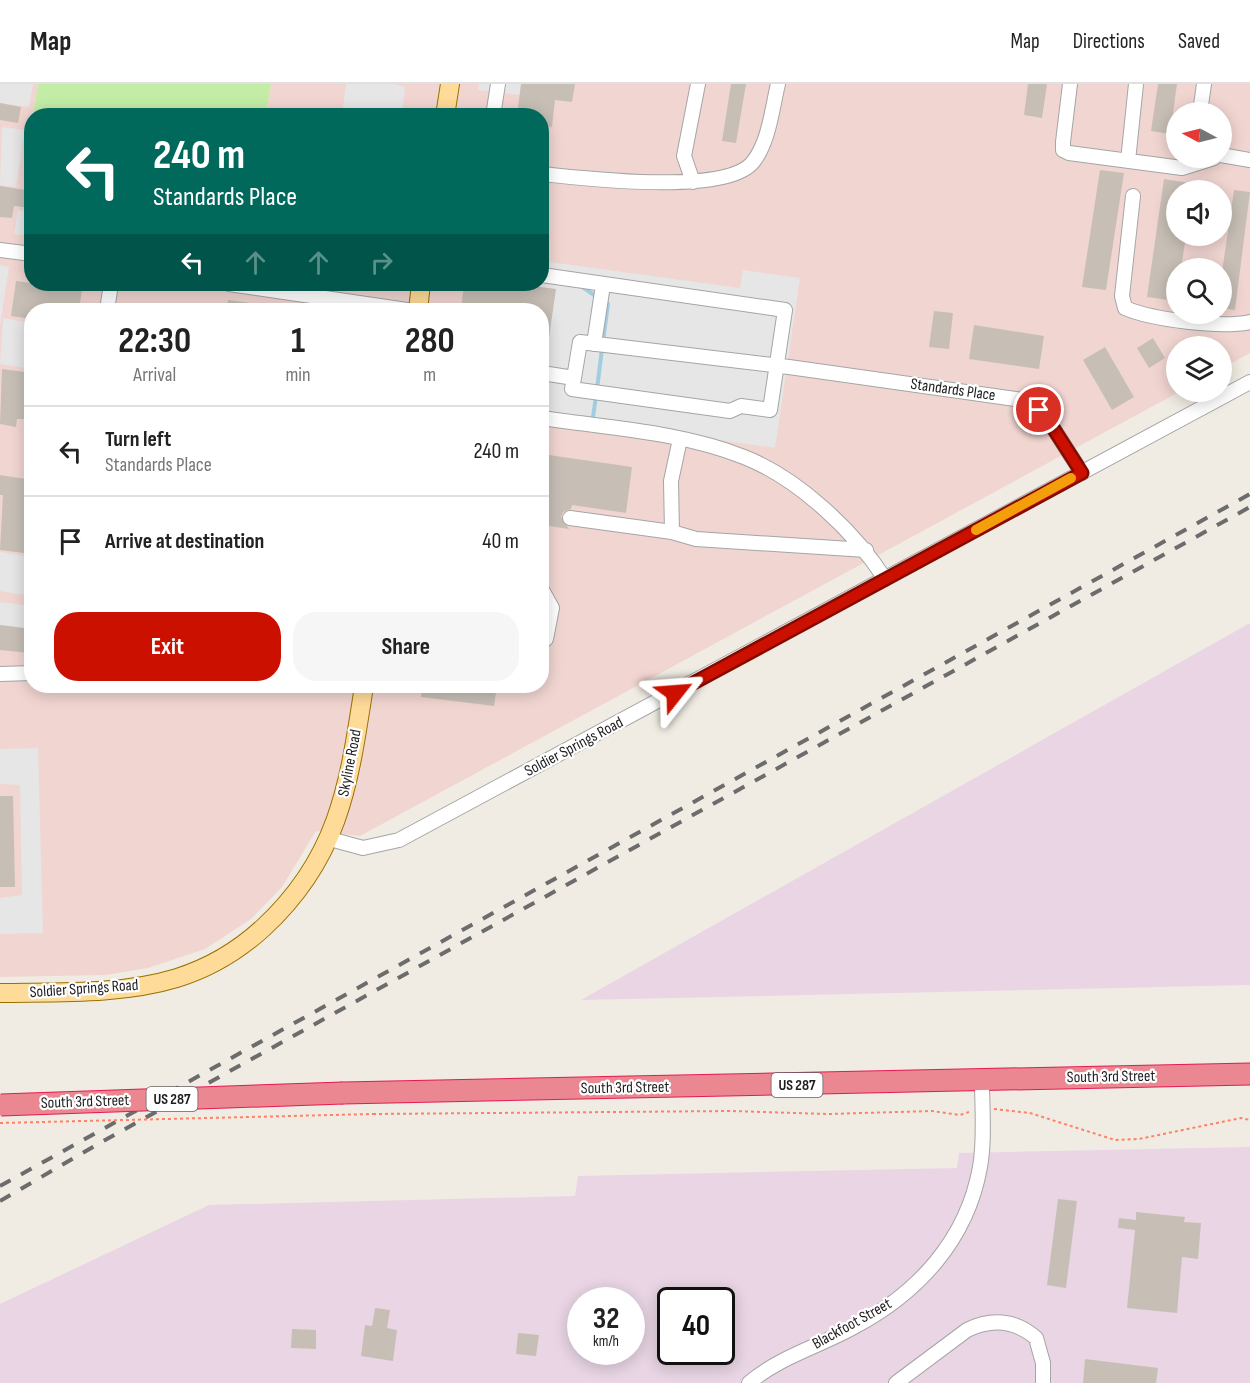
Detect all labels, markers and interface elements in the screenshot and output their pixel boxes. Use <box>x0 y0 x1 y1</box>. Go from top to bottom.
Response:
text: Map <box>30 25 71 58</box>
text: Map <box>1010 29 1040 54</box>
text: Directions <box>1073 29 1145 54</box>
text: Saved <box>1178 29 1220 54</box>
north arrow <box>1166 102 1232 168</box>
map controls <box>1166 102 1232 402</box>
text: 240 m <box>153 130 245 181</box>
icon: left <box>54 132 132 210</box>
button: sound <box>1166 180 1232 246</box>
text: Standards Place <box>153 181 297 213</box>
icon: left <box>176 246 209 279</box>
icon: ahead <box>239 246 272 279</box>
icon: ahead <box>302 246 335 279</box>
icon: right <box>365 246 398 279</box>
button: search <box>1166 258 1232 324</box>
text: 22:30 <box>118 320 191 363</box>
text: 1 <box>291 320 305 363</box>
text: 280 <box>405 320 455 363</box>
button: layers <box>1166 336 1232 402</box>
text: Arrival <box>133 363 176 387</box>
text: min <box>285 363 311 387</box>
text: m <box>423 363 436 387</box>
street label: Standards Place <box>909 375 997 405</box>
pin <box>1013 384 1064 435</box>
icon: arrive <box>1022 393 1055 426</box>
text: Turn left <box>105 426 171 453</box>
icon: left <box>54 435 87 468</box>
text: 240 m <box>473 438 519 465</box>
text: Standards Place <box>105 453 212 477</box>
icon: arrive <box>54 525 87 558</box>
text: Arrive at destination <box>105 528 264 555</box>
text: 40 m <box>482 528 519 555</box>
button: Exit <box>54 612 281 681</box>
button: Share <box>293 612 519 681</box>
position arrow <box>643 661 707 725</box>
street label: Soldier Springs Road <box>521 713 627 781</box>
street label: Skyline Road <box>334 728 366 798</box>
street label: Soldier Springs Road <box>29 976 139 1002</box>
street label: South 3rd Street <box>1067 1067 1156 1087</box>
road number: US 287 <box>772 1073 822 1097</box>
street label: South 3rd Street <box>581 1078 670 1098</box>
road number: US 287 <box>146 1087 198 1111</box>
street label: South 3rd Street <box>40 1091 130 1113</box>
speed limit sign: 40 <box>657 1287 735 1365</box>
street label: Blackfoot Street <box>809 1294 895 1354</box>
text: 32 <box>593 1301 619 1337</box>
text: km/h <box>593 1332 619 1351</box>

